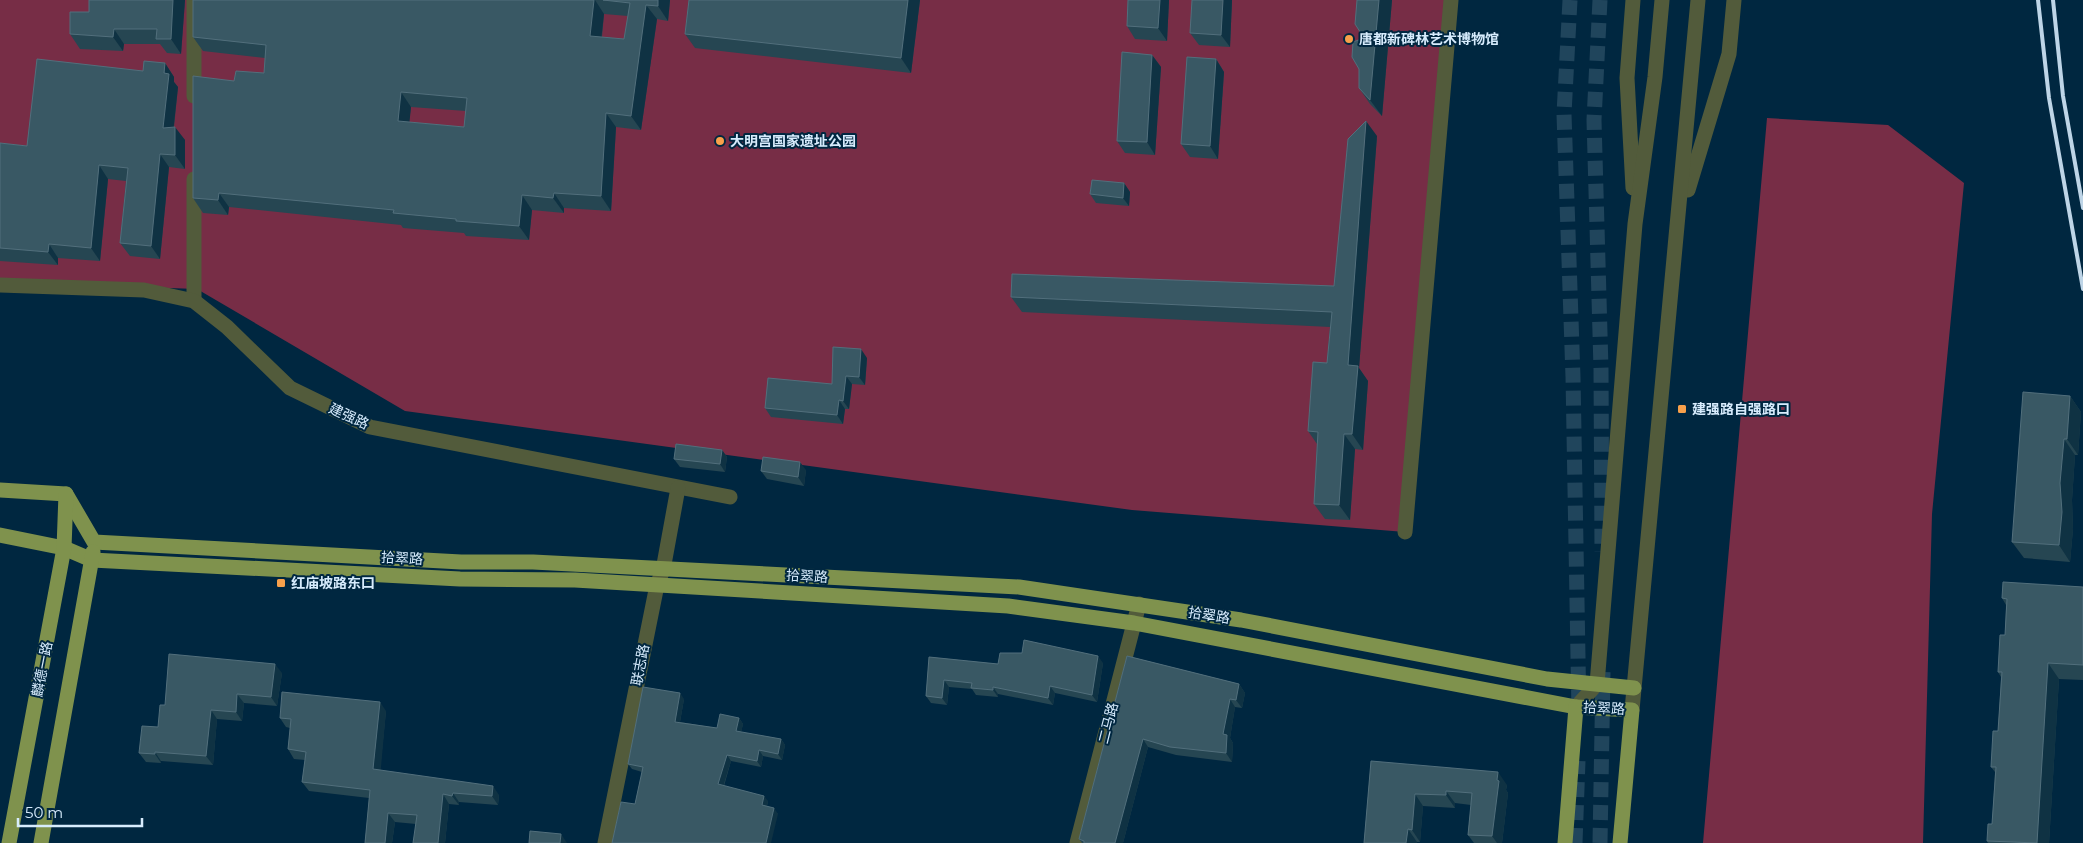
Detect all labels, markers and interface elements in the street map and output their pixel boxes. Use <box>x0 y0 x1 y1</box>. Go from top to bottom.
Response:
place label: 唐都新碑林艺术博物馆 <box>1359 30 1499 48</box>
marker: 唐都新碑林艺术博物馆 <box>1343 33 1355 45</box>
place label: 大明宫国家遗址公园 <box>730 132 856 150</box>
marker: 大明宫国家遗址公园 <box>714 135 726 147</box>
street label: 建强路 <box>326 399 372 433</box>
place label: 建强路自强路口 <box>1692 400 1790 418</box>
marker: 建强路自强路口 <box>1676 403 1688 415</box>
street label: 拾翠路 <box>381 548 423 568</box>
street label: 拾翠路 <box>786 566 828 586</box>
place label: 红庙坡路东口 <box>291 574 375 592</box>
marker: 红庙坡路东口 <box>275 577 287 589</box>
street label: 拾翠路 <box>1187 603 1231 627</box>
street label: 麟德一路 <box>28 640 56 698</box>
street label: 联志路 <box>627 643 653 687</box>
street label: 拾翠路 <box>1583 698 1625 718</box>
street label: 二马路 <box>1094 700 1122 746</box>
scale bar <box>18 796 141 828</box>
text: 50 m <box>25 803 63 822</box>

